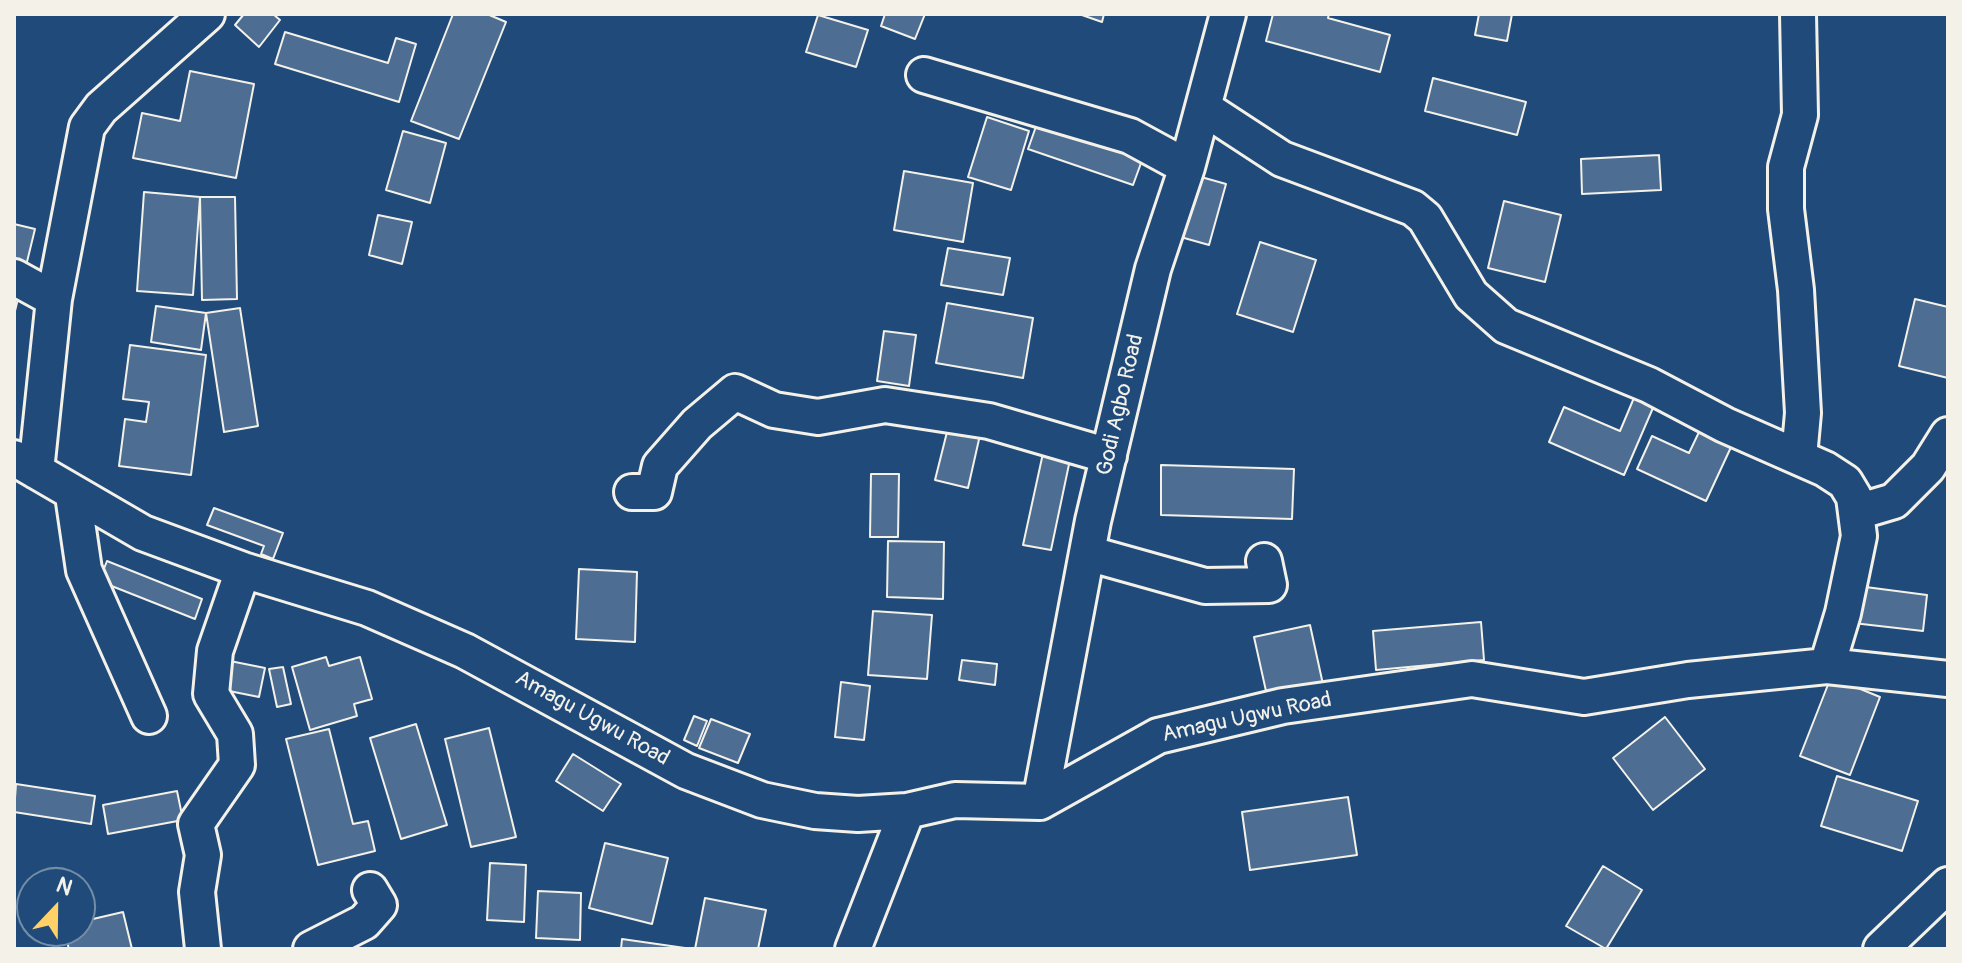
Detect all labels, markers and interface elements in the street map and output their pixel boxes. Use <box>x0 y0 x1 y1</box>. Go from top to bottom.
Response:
street label: Godi Agbo Road <box>1092 332 1150 478</box>
street label: Amagu Ugwu Road <box>510 666 674 772</box>
street label: Amagu Ugwu Road <box>1160 687 1334 749</box>
north arrow <box>16 867 96 947</box>
text: N <box>52 871 76 902</box>

